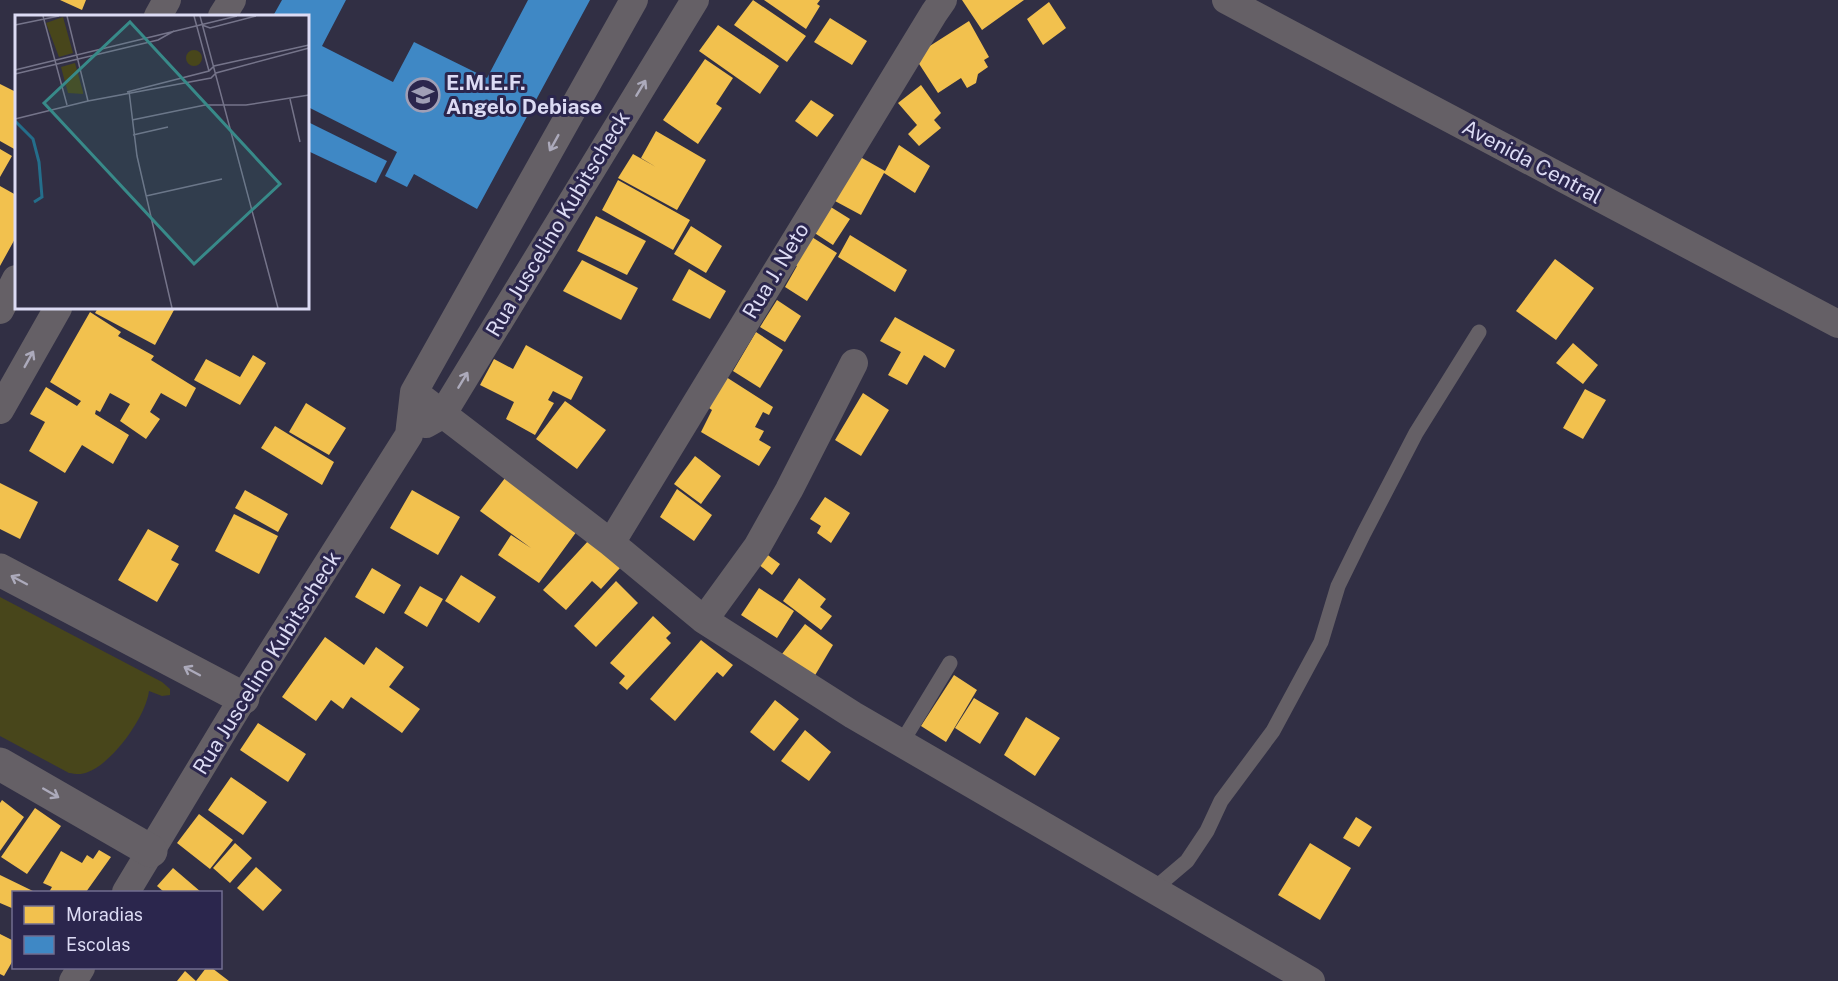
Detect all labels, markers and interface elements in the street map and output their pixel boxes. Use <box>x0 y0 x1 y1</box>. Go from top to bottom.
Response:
inset map <box>15 15 309 309</box>
place label: E.M.E.F. Angelo Debiase <box>446 70 602 119</box>
school or university icon: E.M.E.F. Angelo Debiase <box>405 77 441 113</box>
one-way arrow <box>636 80 648 97</box>
street label: Rua Juscelino Kubitscheck <box>480 106 635 341</box>
street label: Avenida Central <box>1458 114 1606 209</box>
one-way arrow <box>548 133 559 151</box>
street label: Rua J. Neto <box>737 218 814 323</box>
one-way arrow <box>23 351 35 368</box>
one-way arrow <box>458 372 470 389</box>
street label: Rua Juscelino Kubitscheck <box>187 546 346 779</box>
one-way arrow <box>11 574 29 585</box>
one-way arrow <box>183 665 201 676</box>
one-way arrow <box>42 788 59 800</box>
legend <box>12 891 222 969</box>
text: Moradias <box>66 904 143 925</box>
text: Escolas <box>66 934 130 955</box>

